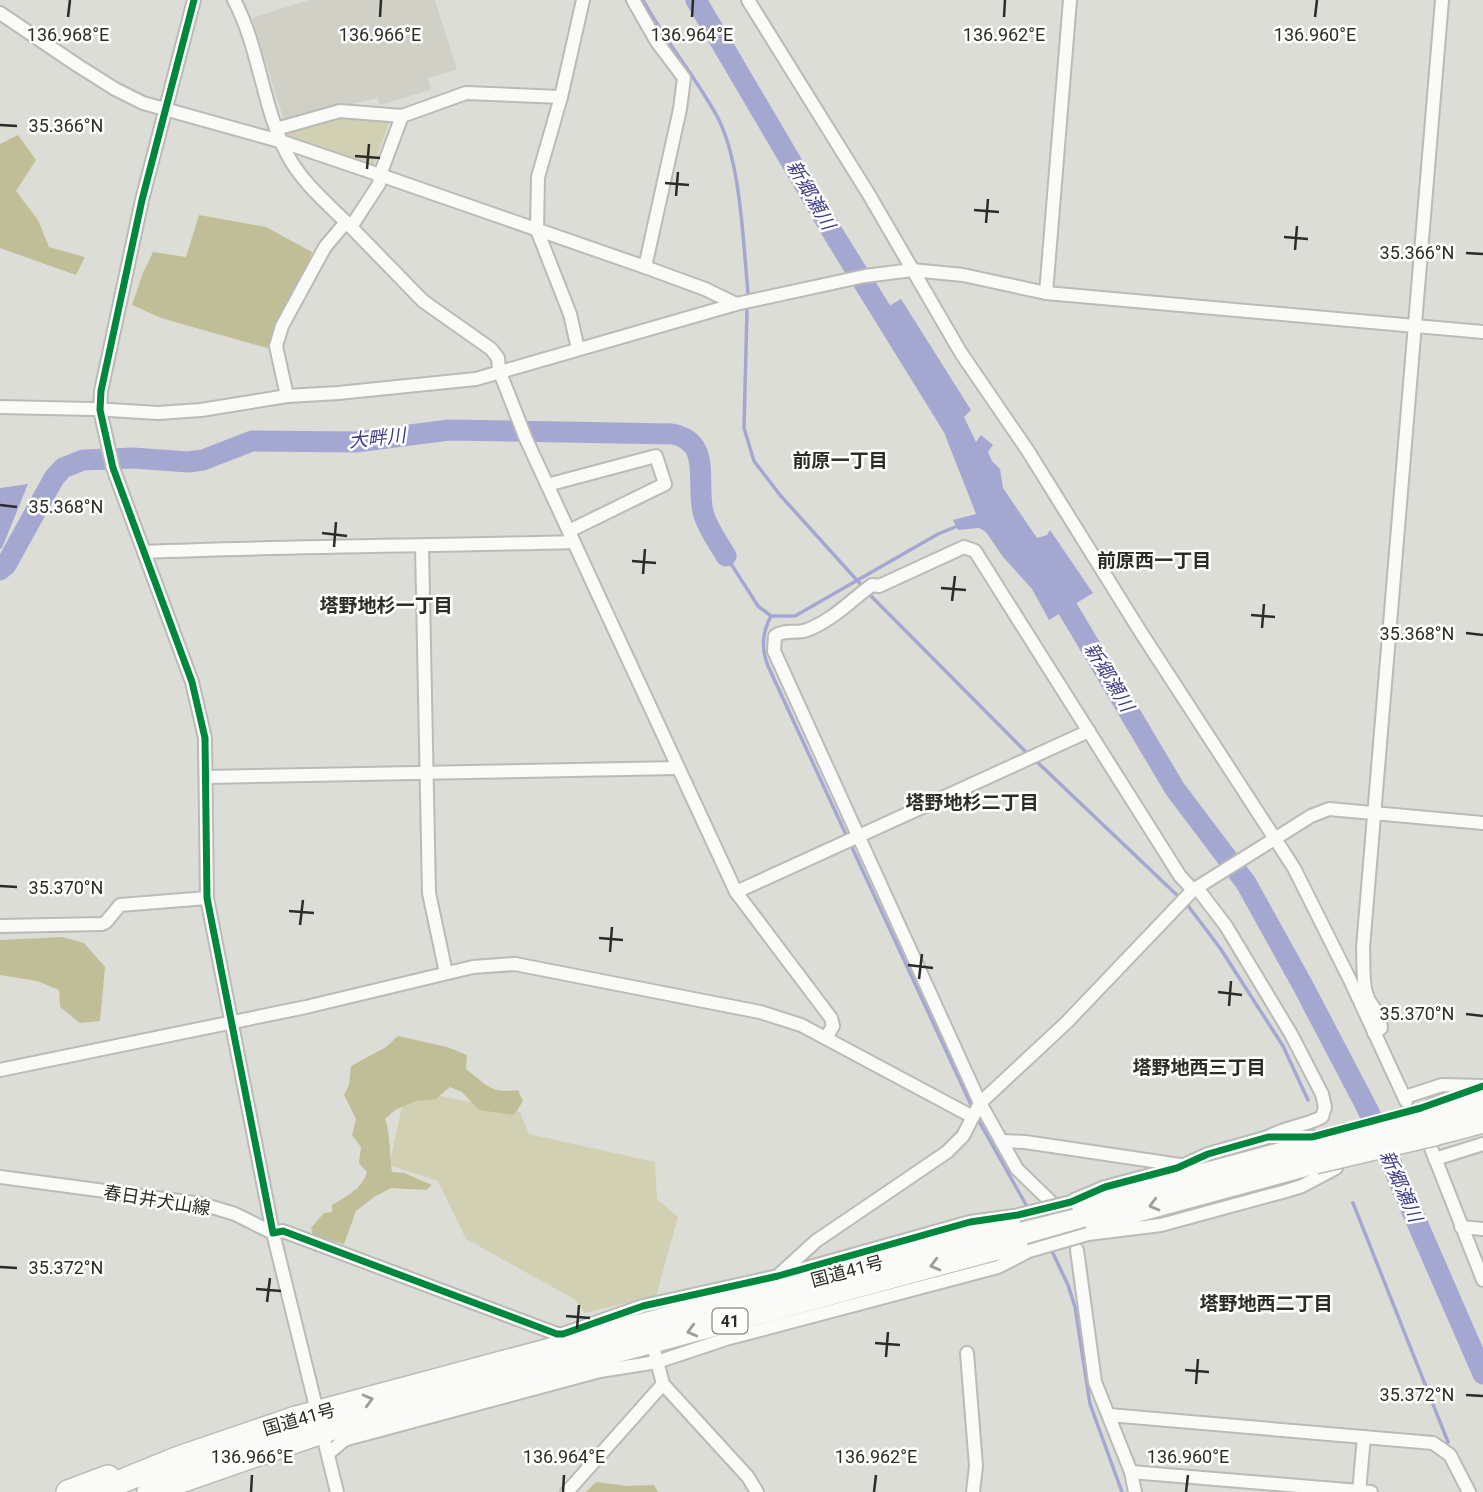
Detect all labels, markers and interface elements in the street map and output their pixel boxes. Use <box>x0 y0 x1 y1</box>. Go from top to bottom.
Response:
text: 136.968°E <box>27 24 109 45</box>
text: 136.966°E <box>339 24 421 45</box>
text: 136.964°E <box>651 24 733 45</box>
text: 136.962°E <box>963 24 1045 45</box>
text: 136.960°E <box>1274 24 1356 45</box>
text: 35.366°N <box>29 115 103 136</box>
water label: 新郷瀬川 <box>782 156 841 235</box>
text: 35.366°N <box>1380 242 1454 263</box>
water label: 大畔川 <box>347 423 409 452</box>
district label: 前原一丁目 <box>792 449 888 472</box>
text: 35.368°N <box>29 496 103 517</box>
district label: 前原西一丁目 <box>1097 549 1211 572</box>
district label: 塔野地杉一丁目 <box>319 594 453 617</box>
text: 35.368°N <box>1380 623 1454 644</box>
water label: 新郷瀬川 <box>1080 638 1139 717</box>
district label: 塔野地杉二丁目 <box>905 791 1039 814</box>
text: 35.370°N <box>29 877 103 898</box>
text: 35.370°N <box>1380 1003 1454 1024</box>
district label: 塔野地西三丁目 <box>1132 1056 1266 1079</box>
water label: 新郷瀬川 <box>1375 1147 1428 1227</box>
street label: 春日井犬山線 <box>102 1181 212 1219</box>
one-way arrow <box>1149 1197 1161 1212</box>
street label: 国道41号 <box>808 1251 886 1291</box>
text: 35.372°N <box>29 1257 103 1278</box>
one-way arrow <box>929 1257 941 1271</box>
district label: 塔野地西二丁目 <box>1199 1292 1333 1315</box>
road number: 41 <box>712 1308 748 1334</box>
one-way arrow <box>686 1323 698 1337</box>
text: 35.372°N <box>1380 1384 1454 1405</box>
one-way arrow <box>362 1393 374 1408</box>
street label: 国道41号 <box>260 1399 338 1439</box>
text: 136.966°E <box>211 1446 293 1467</box>
text: 136.964°E <box>523 1446 605 1467</box>
text: 136.962°E <box>835 1446 917 1467</box>
text: 136.960°E <box>1147 1446 1229 1467</box>

